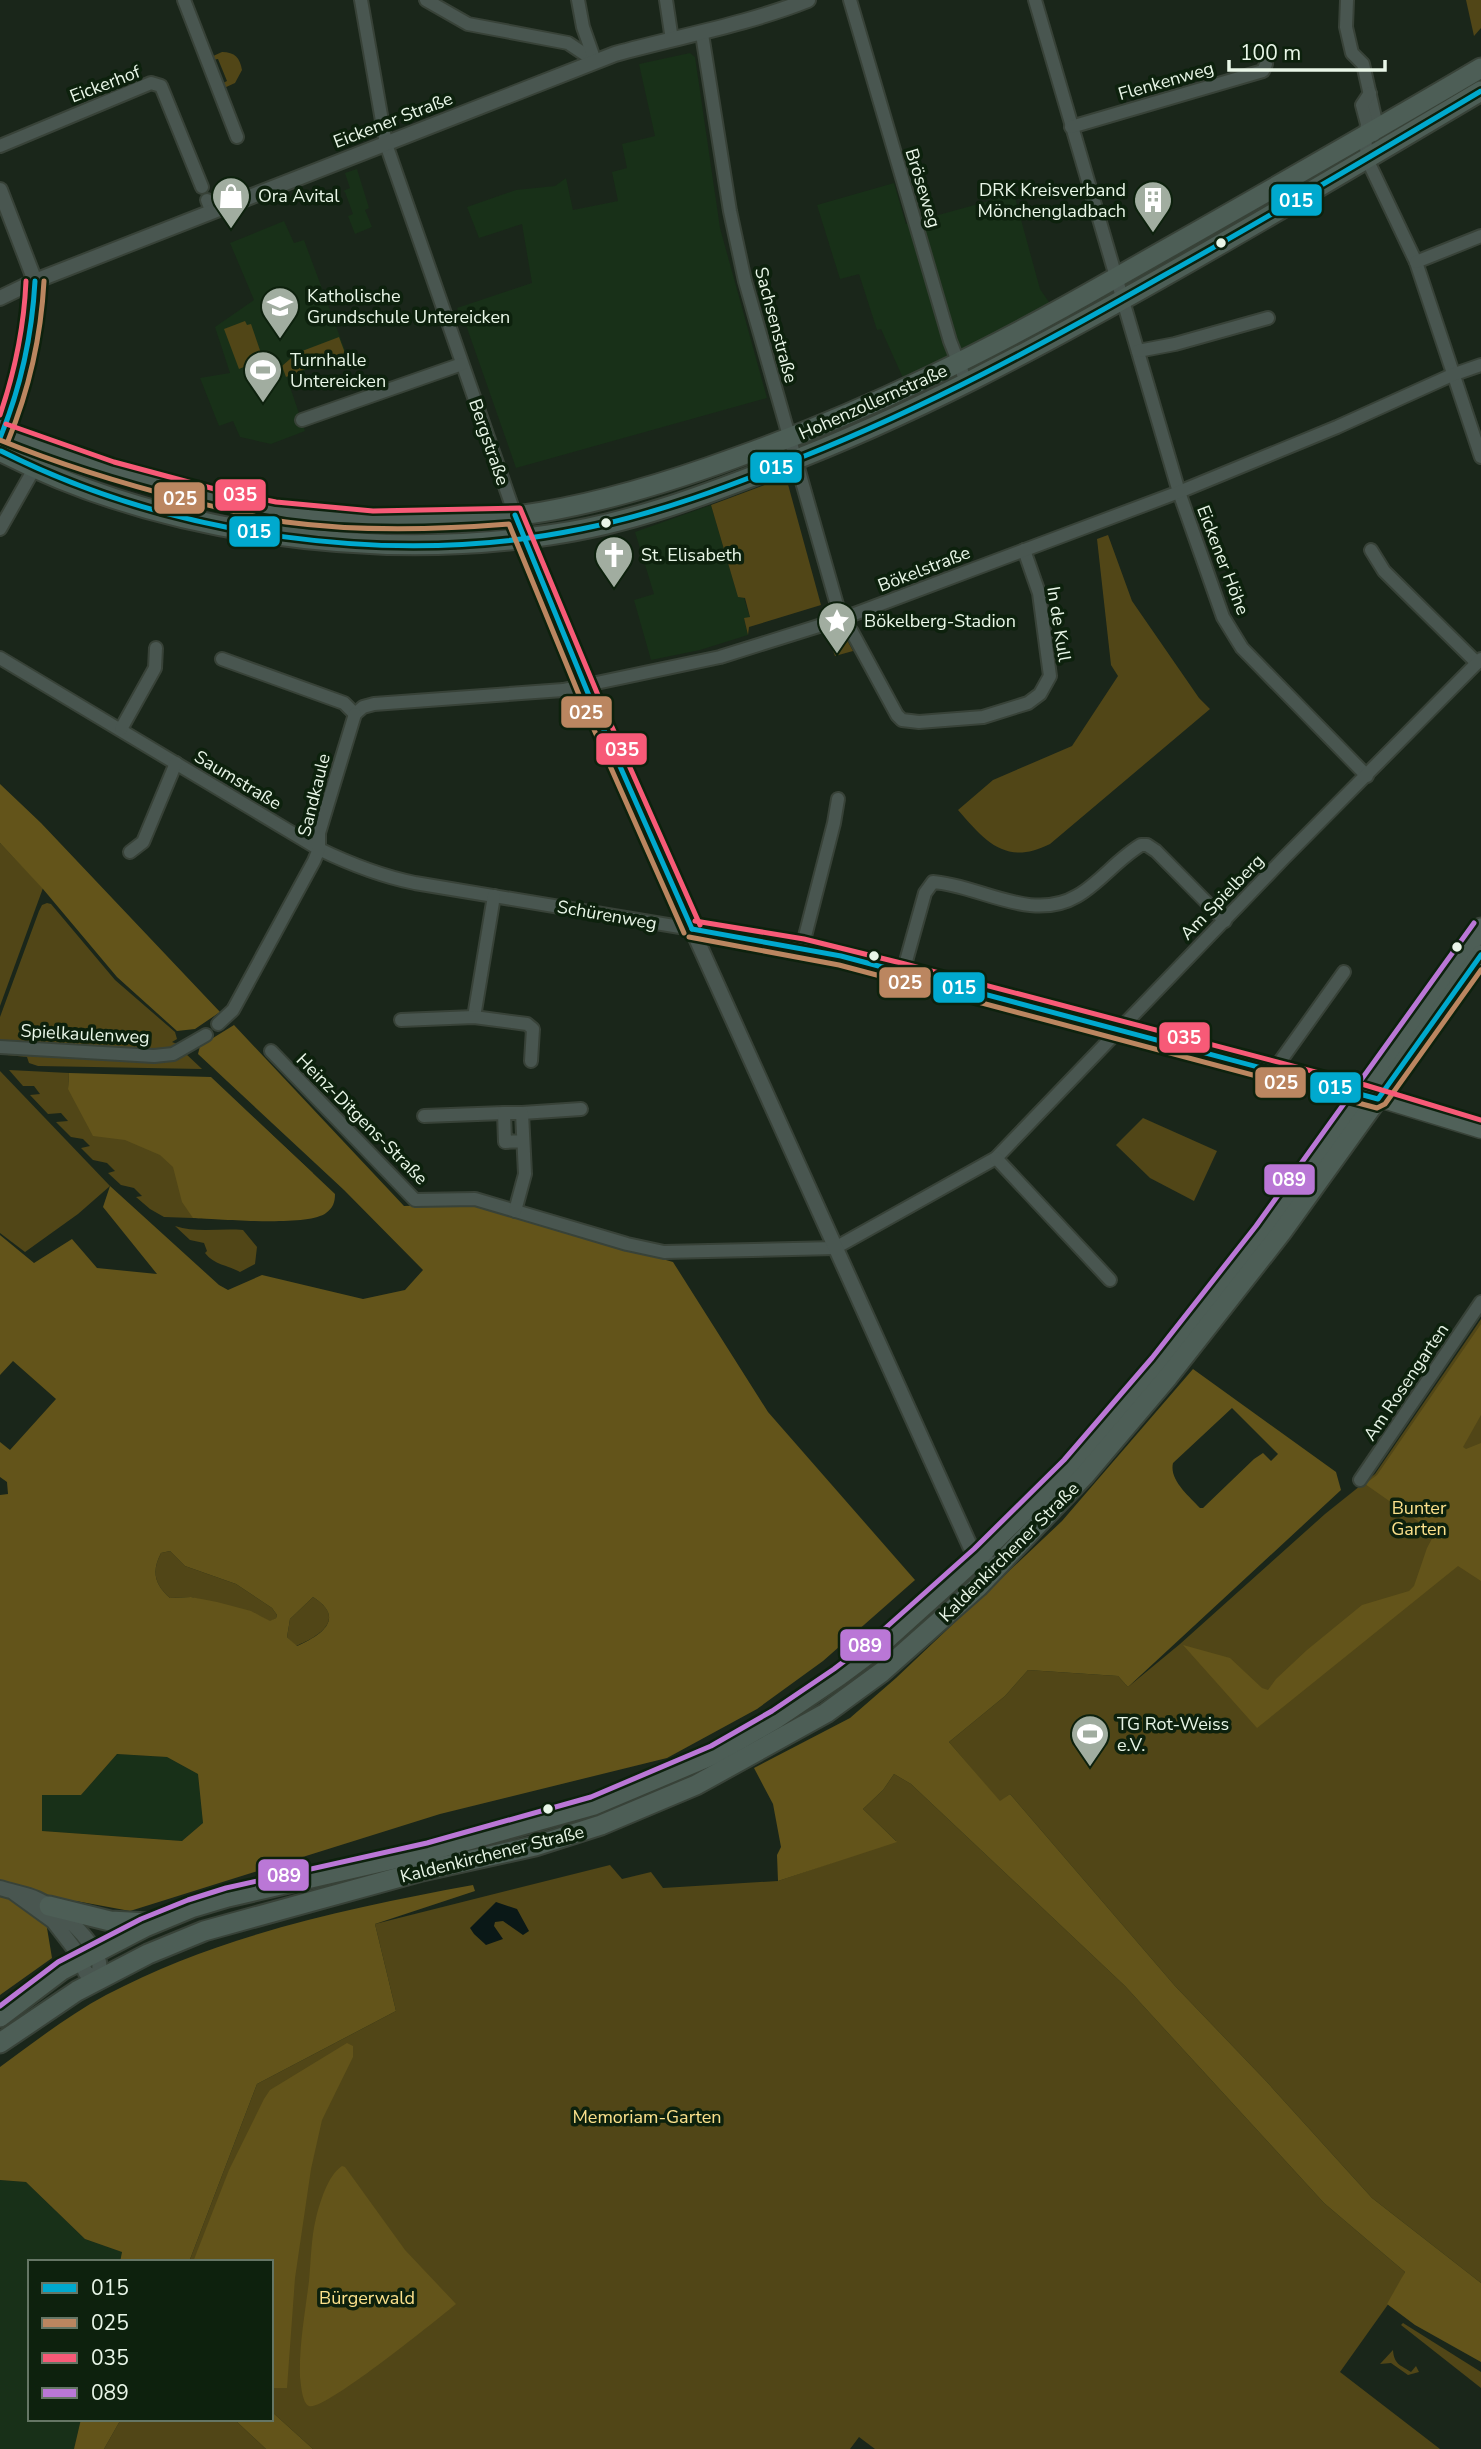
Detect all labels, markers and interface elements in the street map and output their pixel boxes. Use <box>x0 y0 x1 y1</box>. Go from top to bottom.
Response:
scale bar <box>1229 28 1385 72</box>
text: 100 m <box>1240 39 1301 67</box>
street label: Flenkenweg <box>1115 56 1217 106</box>
street label: Eickerhof <box>66 59 145 108</box>
street label: Eickener Straße <box>330 86 456 154</box>
street label: Bröseweg <box>900 145 946 231</box>
shop icon: Ora Avital <box>210 175 252 230</box>
place label: DRK Kreisverband Mönchengladbach <box>978 178 1126 223</box>
building icon: DRK Kreisverband Mönchengladbach <box>1132 179 1174 234</box>
line badge: 015 <box>1270 183 1323 217</box>
place label: Ora Avital <box>258 184 340 208</box>
text: 015 <box>1279 188 1313 214</box>
unlabelled marker <box>1214 236 1228 250</box>
street label: Sachsenstraße <box>749 264 803 386</box>
place label: Katholische Grundschule Untereicken <box>307 284 510 329</box>
school or university icon: Katholische Grundschule Untereicken <box>259 285 301 340</box>
place label: Turnhalle Untereicken <box>290 348 386 393</box>
sports icon: Turnhalle Untereicken <box>242 349 284 404</box>
street label: Hohenzollernstraße <box>795 358 951 446</box>
street label: Bergstraße <box>463 396 515 488</box>
line badge: 015 <box>749 451 803 484</box>
text: 015 <box>759 455 793 481</box>
line badge: 035 <box>214 478 267 512</box>
line badge: 025 <box>153 481 206 515</box>
text: 035 <box>223 482 257 508</box>
text: 025 <box>163 486 197 512</box>
street label: Eickener Höhe <box>1191 502 1255 618</box>
line badge: 015 <box>228 515 281 548</box>
unlabelled marker <box>599 516 613 530</box>
text: 015 <box>237 519 271 545</box>
church icon: St. Elisabeth <box>593 534 635 589</box>
street label: Bökelstraße <box>874 540 974 598</box>
place label: St. Elisabeth <box>641 543 742 567</box>
street label: In de Kull <box>1041 585 1077 664</box>
place icon: Bökelberg-Stadion <box>816 600 858 655</box>
place label: Bökelberg-Stadion <box>864 609 1016 633</box>
line badge: 025 <box>560 695 613 729</box>
text: 025 <box>569 700 603 726</box>
line badge: 035 <box>595 732 648 766</box>
text: 035 <box>605 737 639 763</box>
street label: Saumstraße <box>190 745 286 815</box>
street label: Sandkaule <box>292 751 336 839</box>
street label: Am Spielberg <box>1175 849 1269 945</box>
street label: Schürenweg <box>555 894 659 936</box>
unlabelled marker <box>1450 940 1464 954</box>
unlabelled marker <box>867 949 881 963</box>
line badge: 025 <box>878 966 932 999</box>
text: 025 <box>888 970 922 996</box>
line badge: 015 <box>932 971 986 1004</box>
text: 015 <box>942 975 976 1001</box>
street label: Spielkaulenweg <box>20 1019 150 1049</box>
line badge: 035 <box>1158 1021 1211 1054</box>
text: 035 <box>1167 1025 1201 1051</box>
street label: Heinz-Ditgens-Straße <box>291 1048 433 1190</box>
line badge: 025 <box>1254 1066 1307 1099</box>
text: 025 <box>1264 1070 1298 1096</box>
line badge: 015 <box>1309 1071 1362 1104</box>
text: 015 <box>1318 1075 1352 1101</box>
line badge: 089 <box>1263 1163 1316 1196</box>
text: 089 <box>1272 1167 1306 1193</box>
street label: Am Rosengarten <box>1358 1319 1454 1445</box>
street label: Kaldenkirchener Straße <box>934 1477 1084 1627</box>
park label: Bunter Garten <box>1391 1496 1447 1541</box>
line badge: 089 <box>839 1628 892 1662</box>
text: 089 <box>848 1633 882 1659</box>
place label: TG Rot-Weiss e.V. <box>1117 1712 1229 1757</box>
sports icon: TG Rot-Weiss e.V. <box>1069 1713 1111 1768</box>
unlabelled marker <box>541 1802 555 1816</box>
street label: Kaldenkirchener Straße <box>398 1820 586 1888</box>
line badge: 089 <box>257 1858 310 1892</box>
text: 089 <box>267 1863 301 1889</box>
park label: Memoriam-Garten <box>572 2105 722 2129</box>
legend <box>28 2260 273 2421</box>
text: 015 <box>91 2274 129 2302</box>
park label: Bürgerwald <box>319 2286 415 2310</box>
text: 025 <box>91 2309 129 2337</box>
text: 035 <box>91 2344 129 2372</box>
text: 089 <box>91 2379 129 2407</box>

